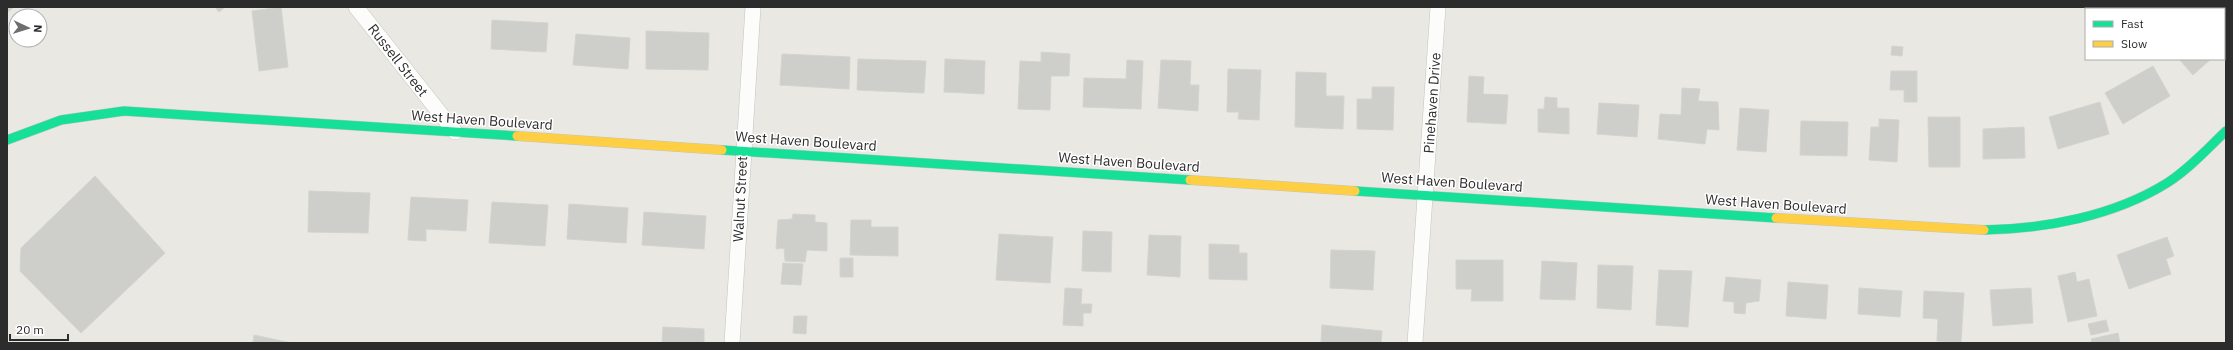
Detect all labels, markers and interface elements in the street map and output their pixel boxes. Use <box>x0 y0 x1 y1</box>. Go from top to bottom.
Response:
north arrow <box>8 8 48 48</box>
legend <box>2085 8 2225 60</box>
text: Fast <box>2121 16 2144 31</box>
street label: Russell Street <box>364 20 432 100</box>
text: N <box>31 24 45 33</box>
text: Slow <box>2121 36 2147 51</box>
street label: Pinehaven Drive <box>1419 52 1445 154</box>
street label: West Haven Boulevard <box>411 106 553 134</box>
street label: West Haven Boulevard <box>735 127 877 155</box>
street label: West Haven Boulevard <box>1058 148 1200 176</box>
street label: Walnut Street <box>729 155 751 242</box>
street label: West Haven Boulevard <box>1381 168 1523 196</box>
street label: West Haven Boulevard <box>1705 190 1847 218</box>
scale bar <box>10 316 68 342</box>
text: 20 m <box>16 322 44 337</box>

